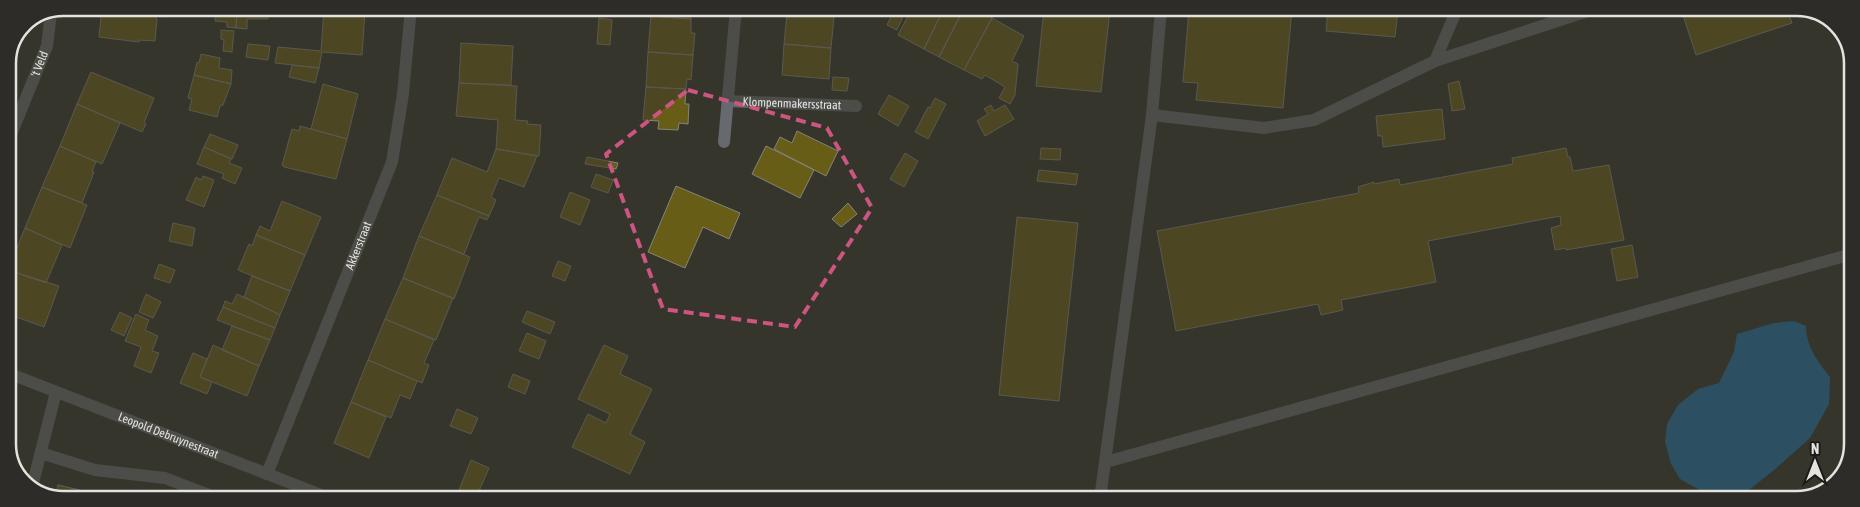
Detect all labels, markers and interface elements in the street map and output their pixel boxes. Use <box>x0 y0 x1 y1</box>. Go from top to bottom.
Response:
street label: 't Veld <box>28 49 51 79</box>
street label: Klompenmakersstraat <box>742 95 842 112</box>
street label: Akkerstraat <box>343 219 375 272</box>
street label: Leopold Debruynestraat <box>116 410 221 461</box>
north arrow <box>1790 437 1840 487</box>
text: N <box>1811 441 1819 457</box>

